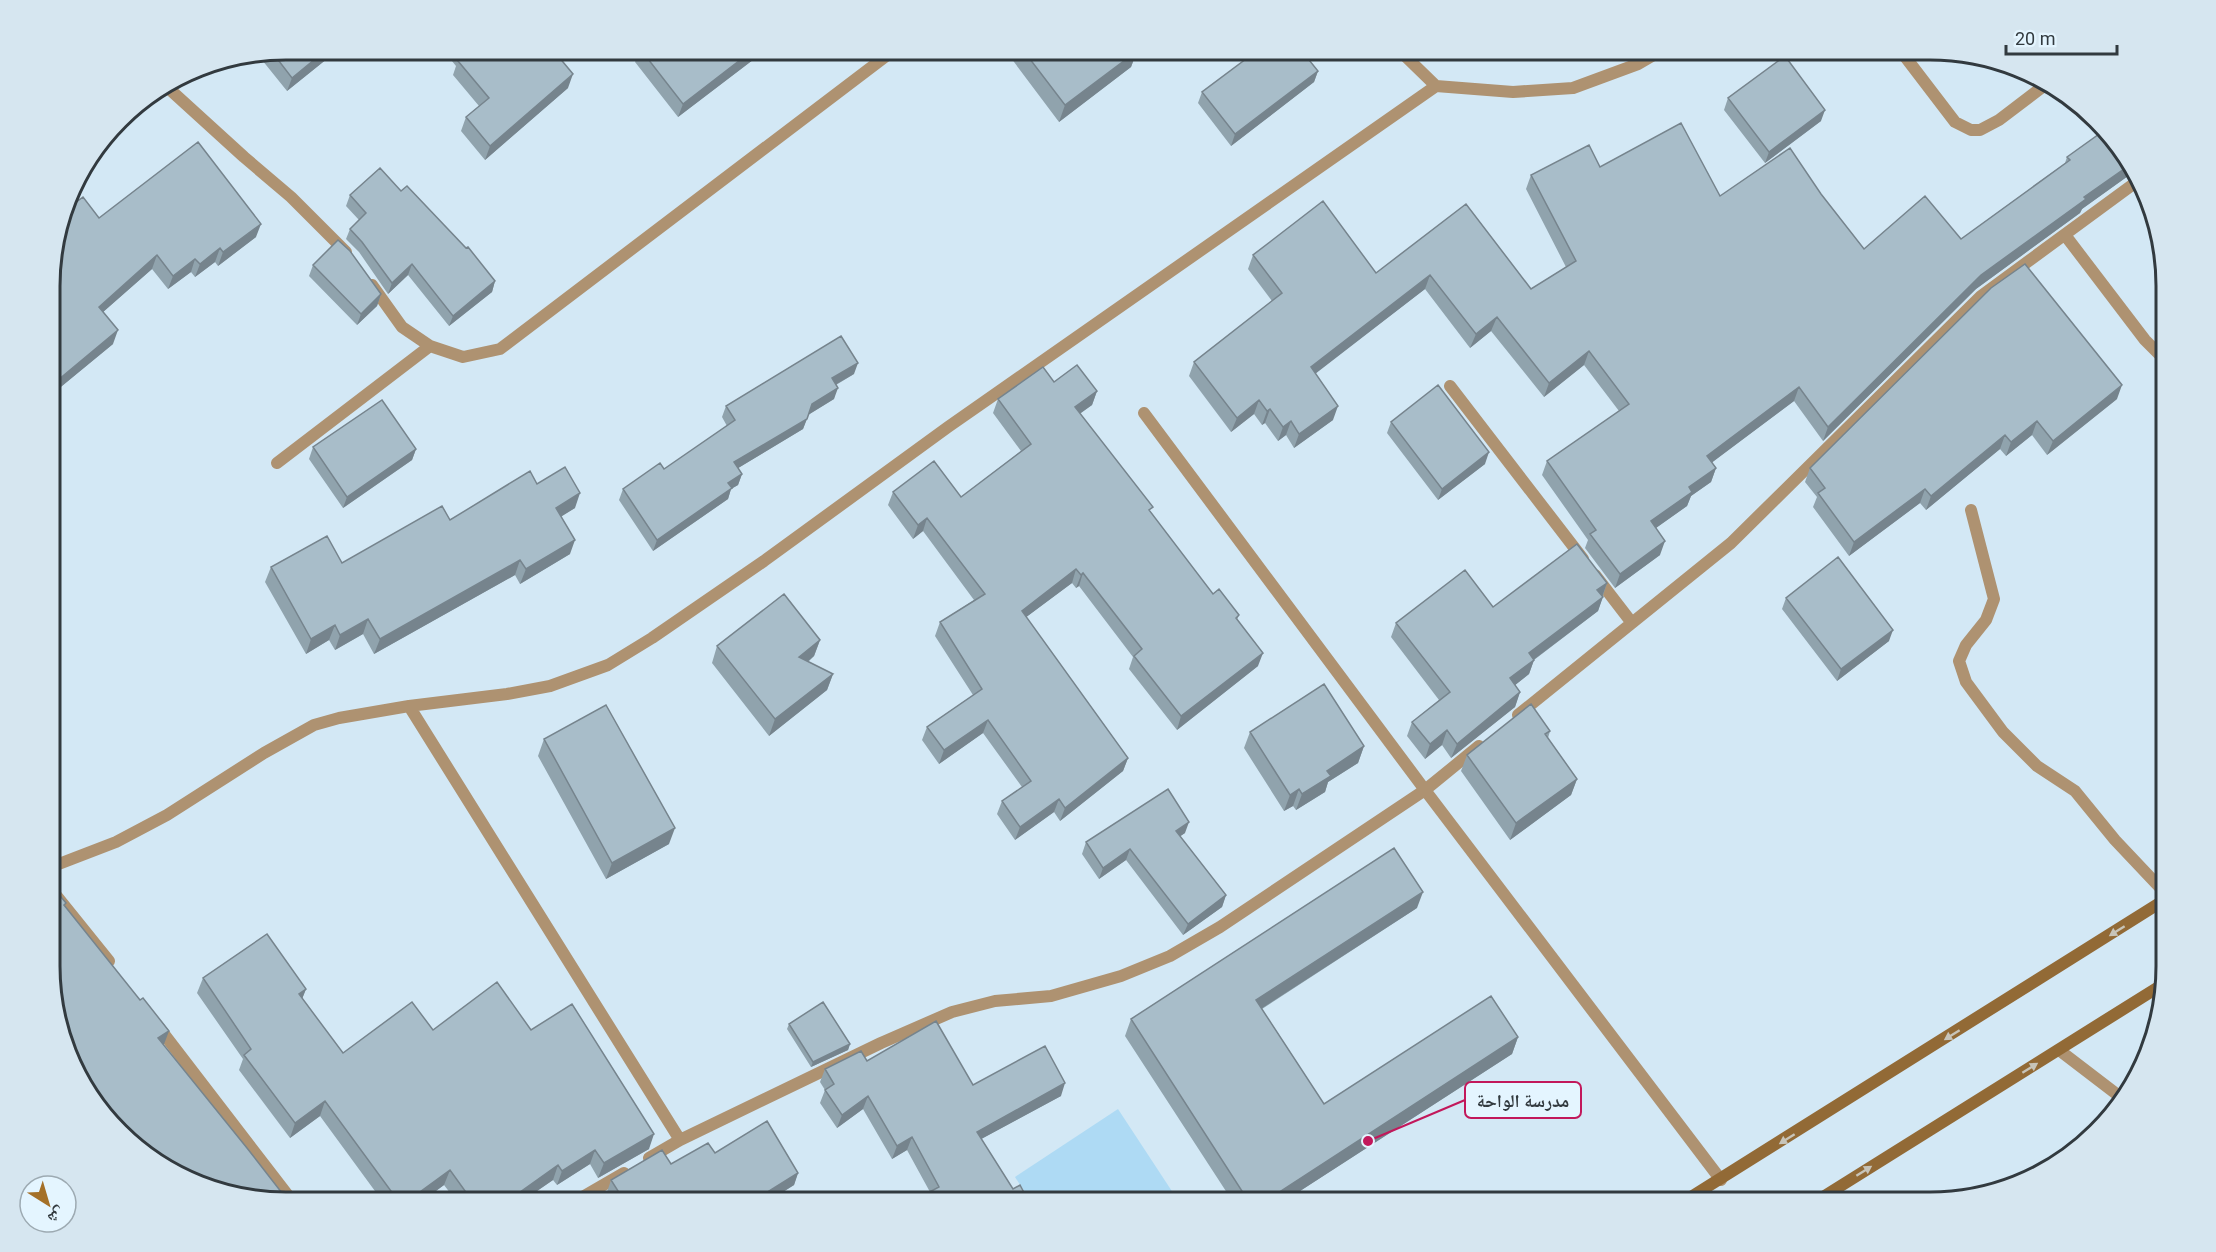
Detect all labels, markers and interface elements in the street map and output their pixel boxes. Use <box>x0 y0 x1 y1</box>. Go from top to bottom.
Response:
scale bar <box>2006 18 2117 56</box>
text: 20 m <box>2015 28 2055 49</box>
one-way arrow <box>2108 925 2125 936</box>
one-way arrow <box>1943 1029 1960 1040</box>
one-way arrow <box>2022 1063 2038 1074</box>
callout: مدرسة الواحة <box>1465 1082 1581 1118</box>
text: مدرسة الواحة <box>1477 1090 1569 1111</box>
one-way arrow <box>1778 1133 1795 1144</box>
one-way arrow <box>1856 1166 1872 1177</box>
north arrow <box>18 1174 78 1234</box>
text: ش <box>44 1203 69 1228</box>

